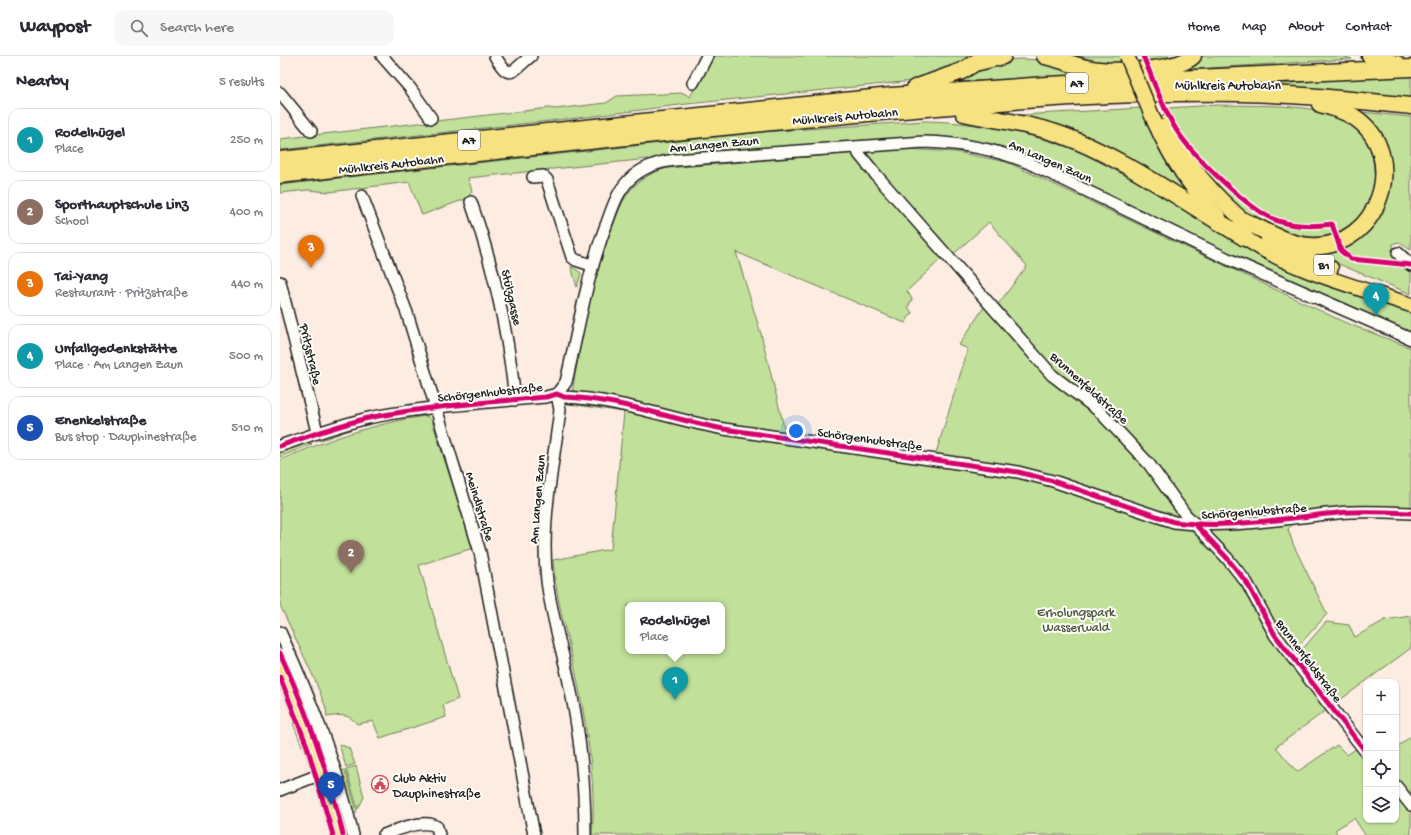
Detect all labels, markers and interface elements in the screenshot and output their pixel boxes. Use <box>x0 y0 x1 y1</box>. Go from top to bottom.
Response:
search box <box>114 10 394 46</box>
text: Waypost <box>20 16 90 39</box>
icon: search <box>128 17 150 39</box>
text: Search here <box>160 19 234 37</box>
text: Home <box>1188 19 1220 36</box>
text: Map <box>1242 19 1266 36</box>
text: About <box>1288 19 1324 36</box>
text: Contact <box>1346 19 1391 36</box>
text: Nearby <box>16 72 69 92</box>
road number: A7 <box>1066 73 1088 93</box>
text: 5 results <box>219 75 264 90</box>
street label: Mühlkreis Autobahn <box>1175 79 1282 94</box>
street label: Mühlkreis Autobahn <box>792 105 899 130</box>
text: Rodelhügel <box>55 124 125 142</box>
road number: A7 <box>458 130 480 150</box>
text: 1 <box>27 133 33 148</box>
text: 250 m <box>230 133 263 148</box>
street label: Am Langen Zaun <box>669 134 760 157</box>
street label: Am Langen Zaun <box>1006 137 1095 188</box>
text: Place <box>55 142 83 157</box>
street label: Mühlkreis Autobahn <box>338 152 445 178</box>
text: Sporthauptschule Linz <box>55 196 188 214</box>
text: 2 <box>27 205 33 220</box>
text: 400 m <box>230 205 263 220</box>
text: School <box>55 214 89 229</box>
pin: 3 <box>298 235 324 268</box>
road number: B1 <box>1314 255 1334 275</box>
text: Tai-Yang <box>55 268 108 286</box>
street label: Stülzgasse <box>497 268 524 327</box>
text: 3 <box>27 277 33 292</box>
text: 440 m <box>231 277 263 292</box>
pin: 4 <box>1363 283 1389 316</box>
text: Restaurant · Pritzstraße <box>55 286 188 301</box>
street label: Pritzstraße <box>295 322 324 387</box>
text: Unfallgedenkstätte <box>55 340 177 358</box>
text: 4 <box>27 349 33 364</box>
text: 500 m <box>229 349 263 364</box>
street label: Brunnenfeldstraße <box>1045 349 1131 428</box>
text: Place · Am Langen Zaun <box>55 358 183 373</box>
street label: Schörgenhubstraße <box>437 380 544 406</box>
text: Enenkelstraße <box>55 412 146 430</box>
text: 5 <box>27 421 33 436</box>
text: 510 m <box>231 421 263 436</box>
your location <box>786 421 806 441</box>
street label: Schörgenhubstraße <box>816 426 923 455</box>
text: Bus stop · Dauphinestraße <box>55 430 197 445</box>
street label: Am Langen Zaun <box>527 453 550 544</box>
street label: Meindlstraße <box>461 470 496 543</box>
street label: Schörgenhubstraße <box>1201 501 1308 524</box>
pin: 2 <box>338 540 364 573</box>
popup <box>625 602 725 654</box>
park label: Erholungspark Wasserwald <box>1037 606 1116 636</box>
text: Rodelhügel <box>640 612 710 630</box>
street label: Brunnenfeldstraße <box>1271 616 1344 706</box>
text: Place <box>640 630 668 645</box>
pin: 1 <box>662 667 688 700</box>
map controls <box>1363 679 1399 823</box>
button: + <box>1363 679 1399 715</box>
button: − <box>1363 715 1399 751</box>
button: locate <box>1363 751 1399 787</box>
pin: 5 <box>318 772 344 805</box>
place label: Club Aktiv Dauphinestraße <box>392 772 481 802</box>
public building icon: Club Aktiv Dauphinestraße <box>370 774 390 794</box>
button: layers <box>1363 787 1399 823</box>

